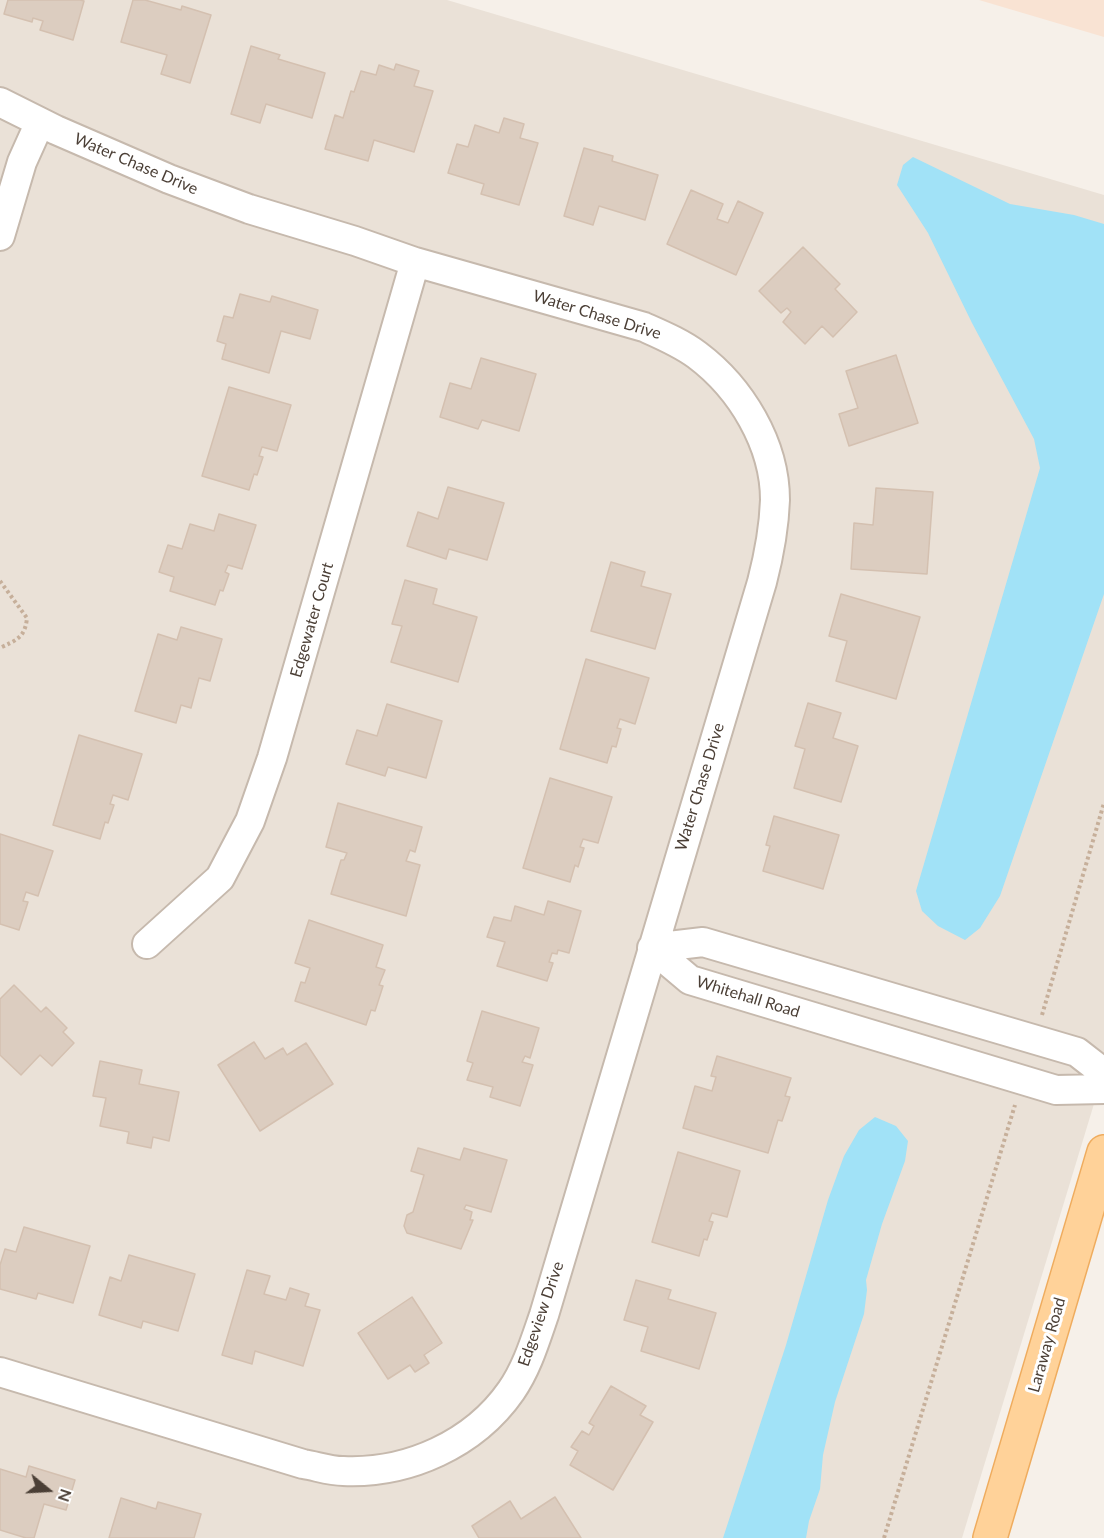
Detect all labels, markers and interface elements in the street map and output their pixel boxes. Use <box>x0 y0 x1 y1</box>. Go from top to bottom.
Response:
street label: Water Chase Drive <box>71 129 201 199</box>
street label: Water Chase Drive <box>531 286 663 344</box>
street label: Edgewater Court <box>286 560 338 680</box>
street label: Water Chase Drive <box>671 721 729 853</box>
street label: Whitehall Road <box>694 972 802 1022</box>
street label: Edgeview Drive <box>514 1259 568 1369</box>
street label: Laraway Road <box>1024 1295 1070 1395</box>
north arrow <box>18 1460 78 1520</box>
text: N <box>55 1487 77 1505</box>

